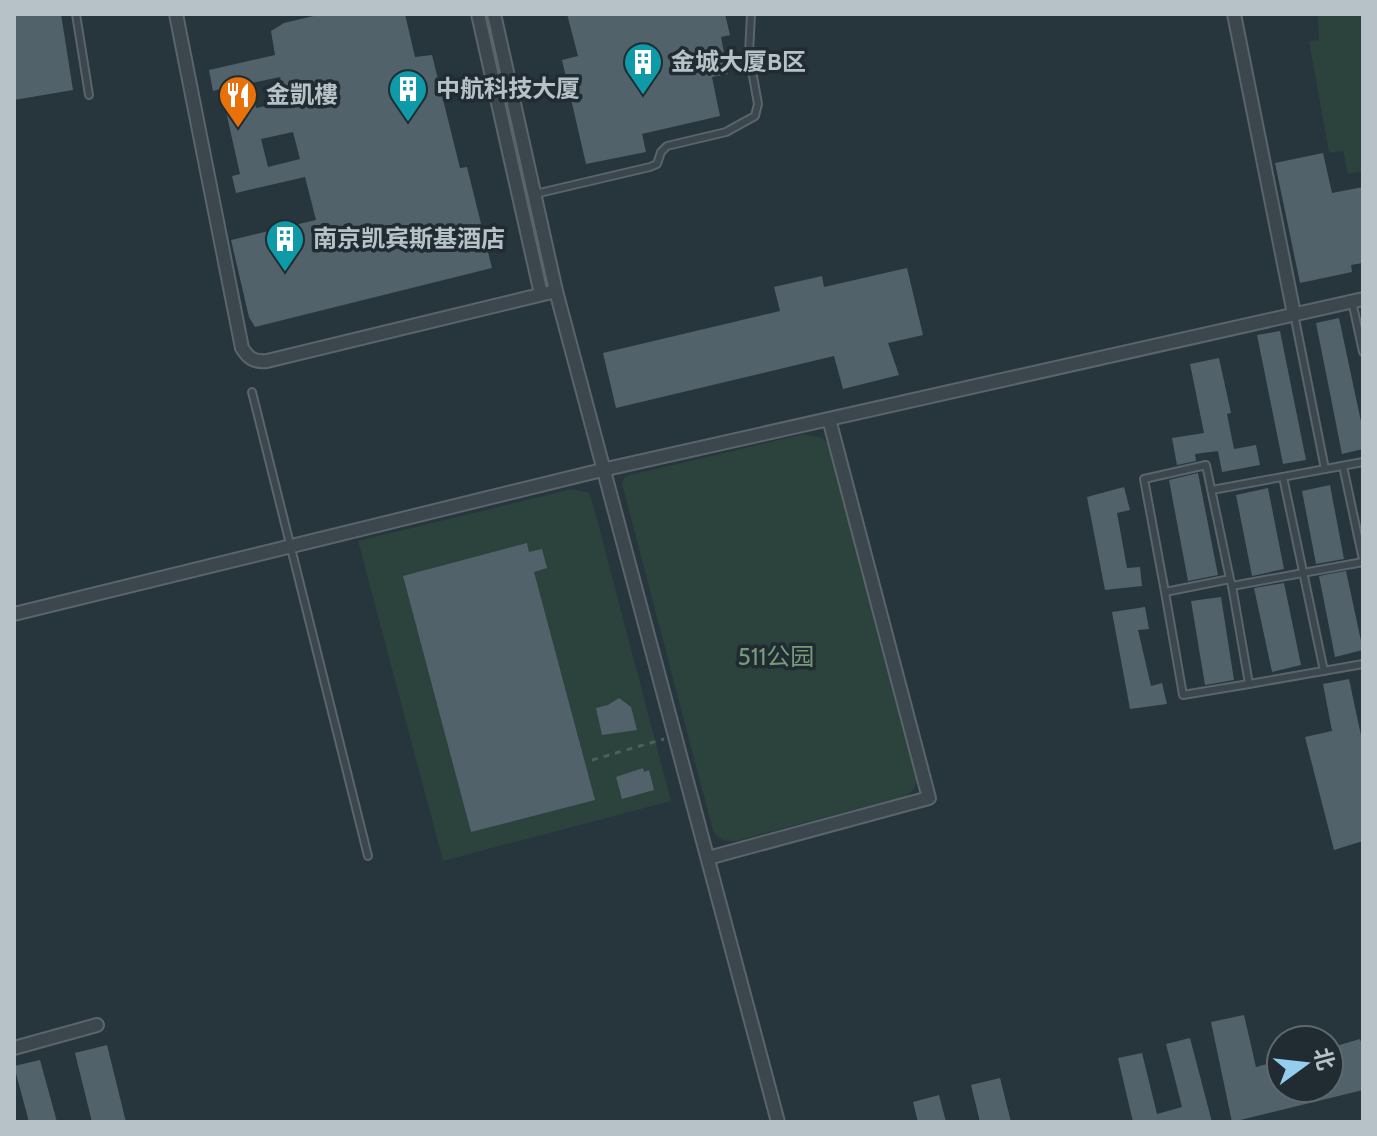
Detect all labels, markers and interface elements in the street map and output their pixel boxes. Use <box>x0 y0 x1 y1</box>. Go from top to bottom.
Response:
building icon: 金城大厦B区 <box>622 41 664 96</box>
place label: 金城大厦B区 <box>671 47 806 76</box>
building icon: 中航科技大厦 <box>387 68 429 123</box>
restaurant icon: 金凱樓 <box>217 74 259 129</box>
place label: 中航科技大厦 <box>436 74 580 103</box>
place label: 金凱樓 <box>266 80 338 109</box>
building icon: 南京凯宾斯基酒店 <box>264 218 306 273</box>
place label: 南京凯宾斯基酒店 <box>313 224 505 253</box>
park label: 511公园 <box>738 642 814 671</box>
north arrow <box>1265 1024 1345 1104</box>
text: 北 <box>1308 1045 1340 1073</box>

